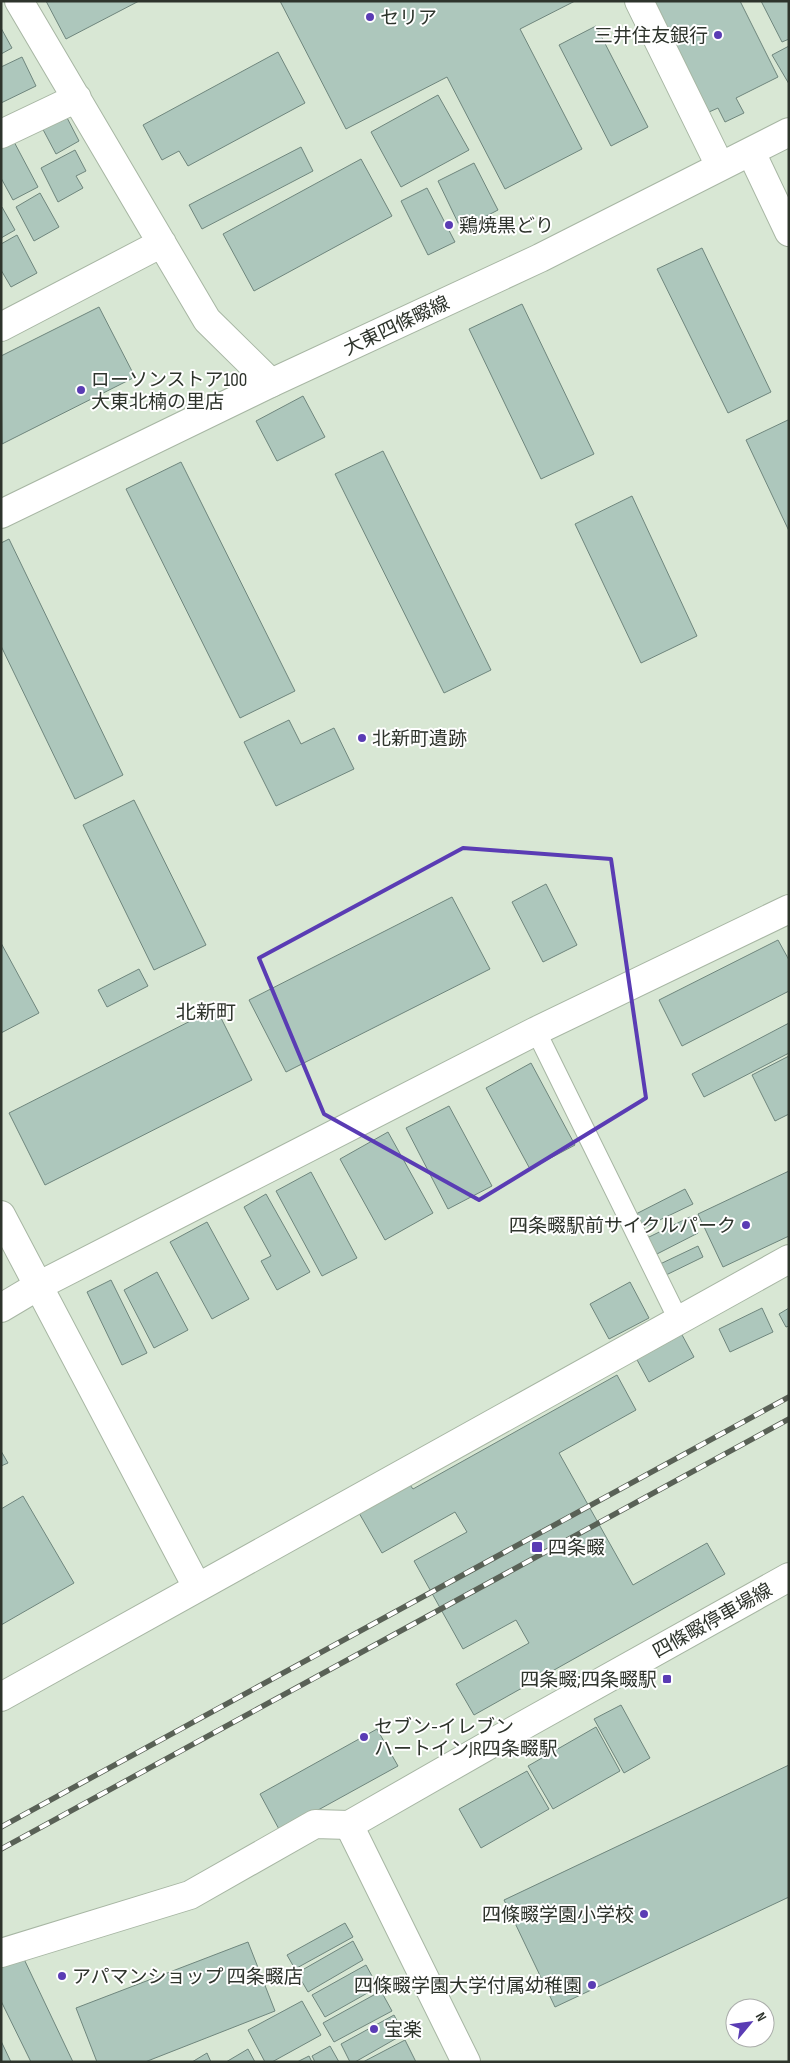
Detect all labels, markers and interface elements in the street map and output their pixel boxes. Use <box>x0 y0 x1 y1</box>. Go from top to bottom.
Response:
place label: セリア <box>380 7 437 30</box>
marker: セリア <box>364 11 376 23</box>
place label: 三井住友銀行 <box>594 25 708 48</box>
marker: 三井住友銀行 <box>712 29 724 41</box>
place label: 鶏焼黒どり <box>459 215 554 238</box>
marker: 鶏焼黒どり <box>443 219 455 231</box>
street label: 大東四條畷線 <box>340 292 453 361</box>
place label: ローソンストア100 大東北楠の里店 <box>91 369 247 414</box>
marker: ローソンストア100 大東北楠の里店 <box>75 384 87 396</box>
place label: 北新町遺跡 <box>372 728 467 751</box>
marker: 北新町遺跡 <box>356 732 368 744</box>
district label: 北新町 <box>176 1001 236 1025</box>
place label: 四条畷駅前サイクルパーク <box>509 1215 736 1238</box>
marker: 四条畷駅前サイクルパーク <box>740 1219 752 1231</box>
place label: 四条畷 <box>548 1537 605 1560</box>
marker: 四条畷 <box>530 1540 544 1554</box>
street label: 四條畷停車場線 <box>649 1579 776 1664</box>
place label: 四条畷;四条畷駅 <box>520 1669 657 1692</box>
marker: 四条畷;四条畷駅 <box>661 1673 673 1685</box>
place label: セブン-イレブン ハートインJR四条畷駅 <box>374 1716 558 1761</box>
marker: セブン-イレブン ハートインJR四条畷駅 <box>358 1731 370 1743</box>
place label: 四條畷学園小学校 <box>482 1904 634 1927</box>
marker: 四條畷学園小学校 <box>638 1908 650 1920</box>
place label: アパマンショップ 四条畷店 <box>72 1966 303 1989</box>
marker: アパマンショップ 四条畷店 <box>56 1970 68 1982</box>
place label: 四條畷学園大学付属幼稚園 <box>354 1975 582 1998</box>
marker: 四條畷学園大学付属幼稚園 <box>586 1979 598 1991</box>
north arrow <box>725 1998 775 2048</box>
text: N <box>752 2010 770 2024</box>
place label: 宝楽 <box>384 2019 422 2042</box>
marker: 宝楽 <box>368 2023 380 2035</box>

